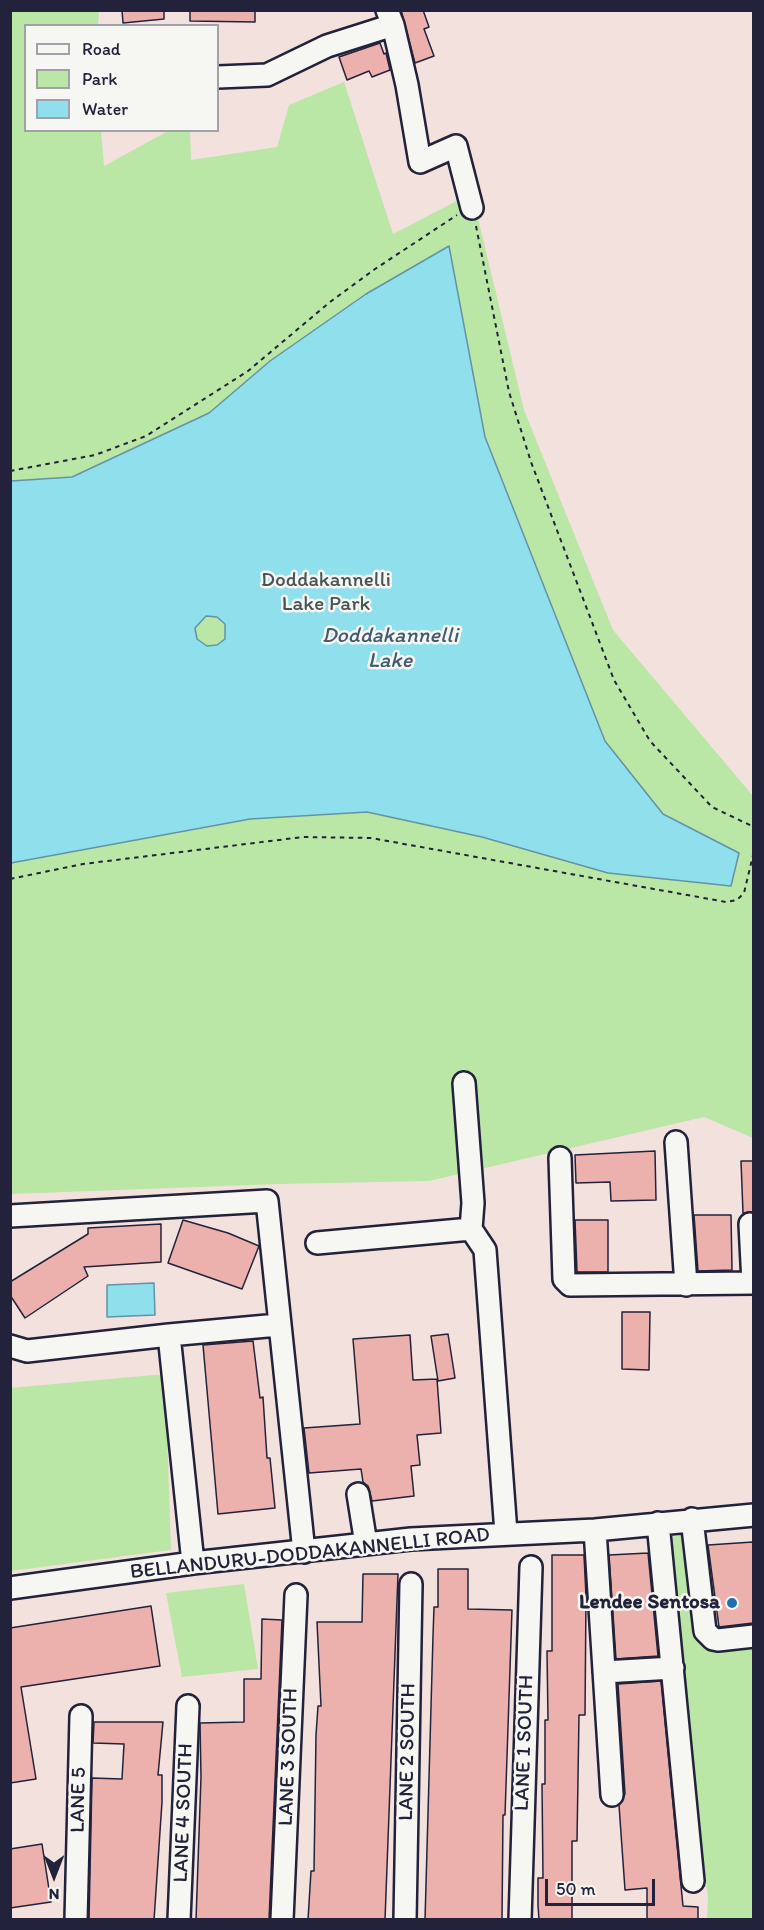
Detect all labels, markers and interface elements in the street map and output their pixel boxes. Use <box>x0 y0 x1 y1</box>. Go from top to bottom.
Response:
legend <box>24 24 219 132</box>
text: Road <box>82 38 121 60</box>
text: Park <box>82 68 117 90</box>
text: Water <box>82 98 128 120</box>
park label: Doddakannelli Lake Park <box>261 568 391 618</box>
water label: Doddakannelli Lake <box>322 623 458 674</box>
street label: BELLANDURU-DODDAKANNELLI ROAD <box>129 1523 491 1585</box>
place label: Lendee Sentosa <box>579 1590 720 1616</box>
marker: Lendee Sentosa <box>725 1596 739 1610</box>
street label: LANE 1 SOUTH <box>510 1674 540 1812</box>
street label: LANE 2 SOUTH <box>394 1683 422 1821</box>
street label: LANE 3 SOUTH <box>274 1688 304 1826</box>
street label: LANE 4 SOUTH <box>169 1743 199 1883</box>
street label: LANE 5 <box>66 1767 92 1833</box>
north arrow <box>24 1846 84 1906</box>
scale bar <box>548 1867 658 1905</box>
text: 50 m <box>556 1878 596 1900</box>
text: N <box>49 1885 59 1904</box>

